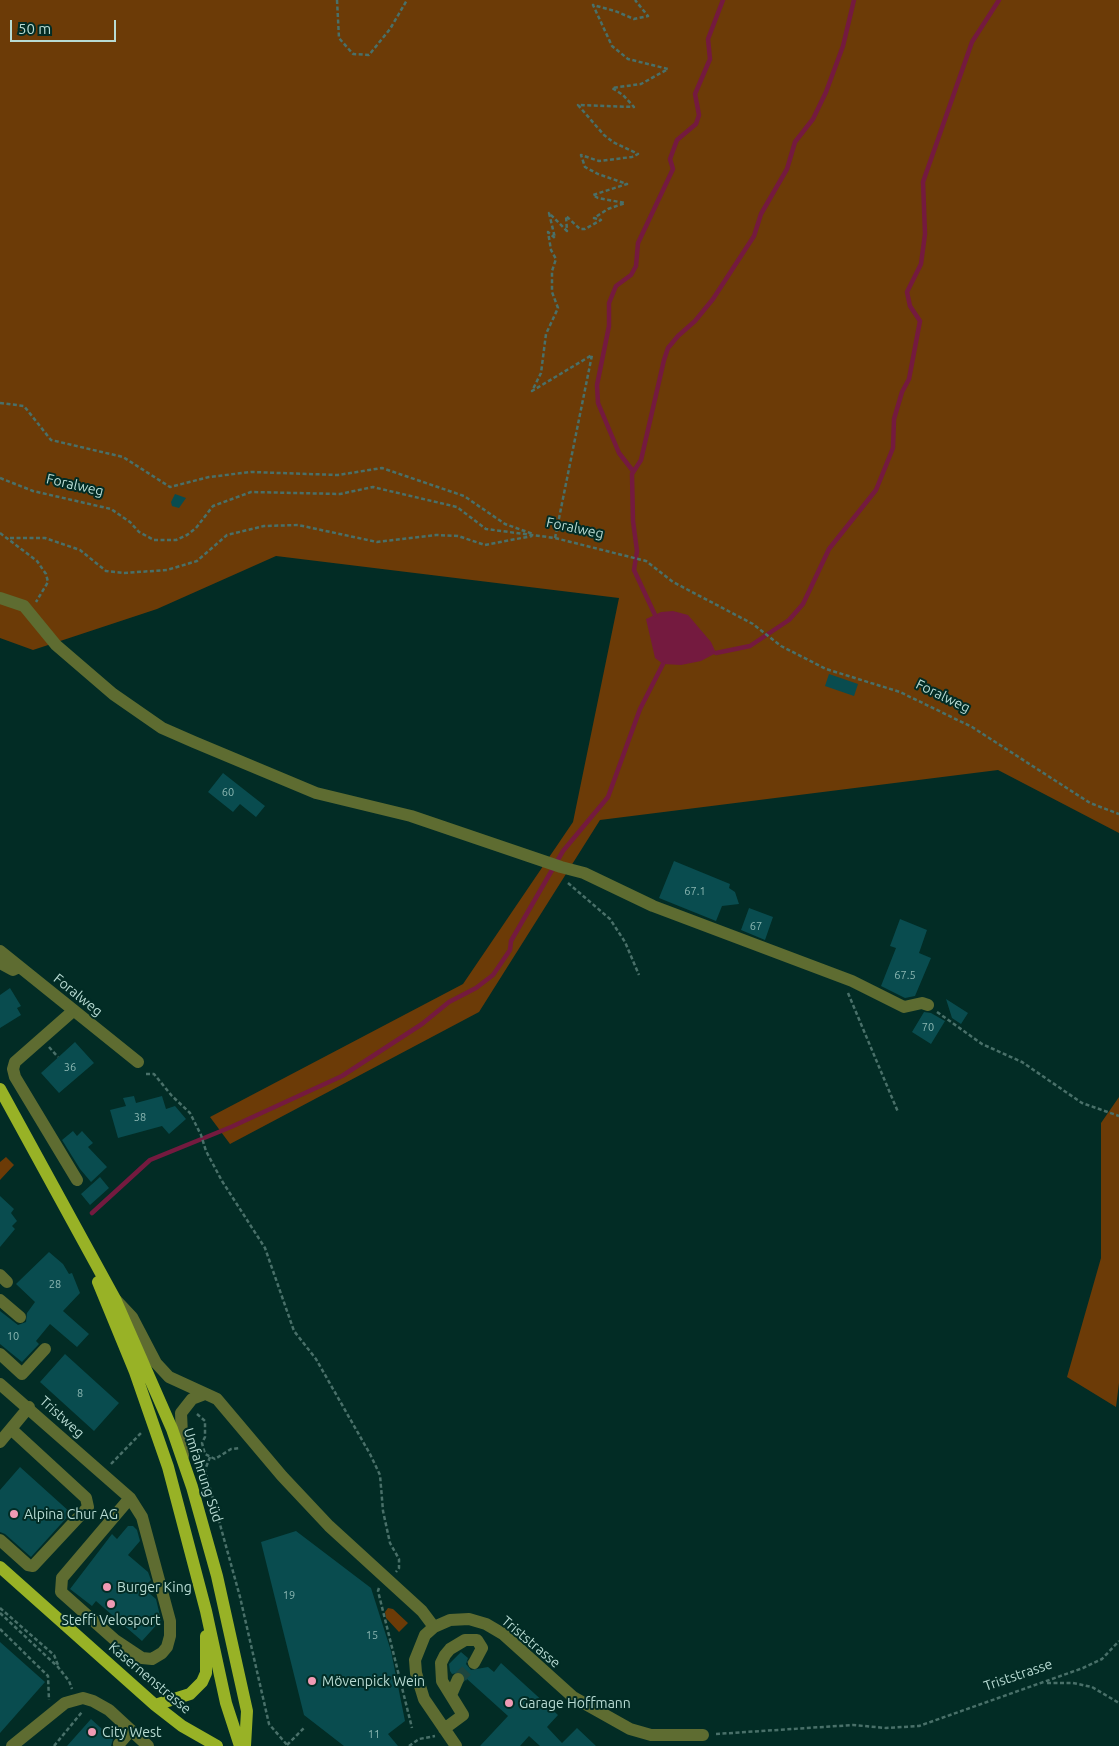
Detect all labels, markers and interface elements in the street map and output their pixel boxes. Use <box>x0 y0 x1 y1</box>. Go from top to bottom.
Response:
scale bar <box>12 10 119 42</box>
text: 50 m <box>18 20 51 37</box>
street label: Foralweg <box>45 470 105 500</box>
street label: Foralweg <box>545 514 605 542</box>
street label: Foralweg <box>913 676 973 716</box>
house number: 60 <box>222 785 234 799</box>
house number: 67.1 <box>684 884 706 898</box>
house number: 67 <box>750 919 762 933</box>
house number: 67.5 <box>894 968 916 982</box>
street label: Foralweg <box>50 970 106 1020</box>
house number: 70 <box>922 1020 934 1034</box>
house number: 36 <box>64 1060 76 1074</box>
house number: 38 <box>134 1110 146 1124</box>
house number: 28 <box>49 1277 61 1291</box>
house number: 10 <box>7 1329 19 1343</box>
house number: 8 <box>77 1386 83 1400</box>
street label: Tristweg <box>36 1393 88 1441</box>
street label: Umfahrung Süd <box>180 1426 226 1524</box>
place label: Alpina Chur AG <box>24 1506 118 1522</box>
marker: Alpina Chur AG <box>8 1508 20 1520</box>
place label: Burger King <box>117 1579 192 1595</box>
marker: Burger King <box>101 1581 113 1593</box>
house number: 19 <box>283 1588 295 1602</box>
marker: Steffi Velosport <box>105 1598 117 1610</box>
place label: Steffi Velosport <box>61 1612 161 1628</box>
street label: Triststrasse <box>498 1613 564 1671</box>
house number: 15 <box>366 1628 378 1642</box>
street label: Kasernenstrasse <box>105 1639 195 1717</box>
street label: Triststrasse <box>981 1655 1055 1695</box>
place label: Mövenpick Wein <box>322 1673 425 1689</box>
marker: Mövenpick Wein <box>306 1675 318 1687</box>
place label: Garage Hoffmann <box>519 1695 631 1711</box>
marker: Garage Hoffmann <box>503 1697 515 1709</box>
place label: City West <box>102 1724 161 1740</box>
marker: City West <box>86 1726 98 1738</box>
house number: 11 <box>368 1727 380 1741</box>

